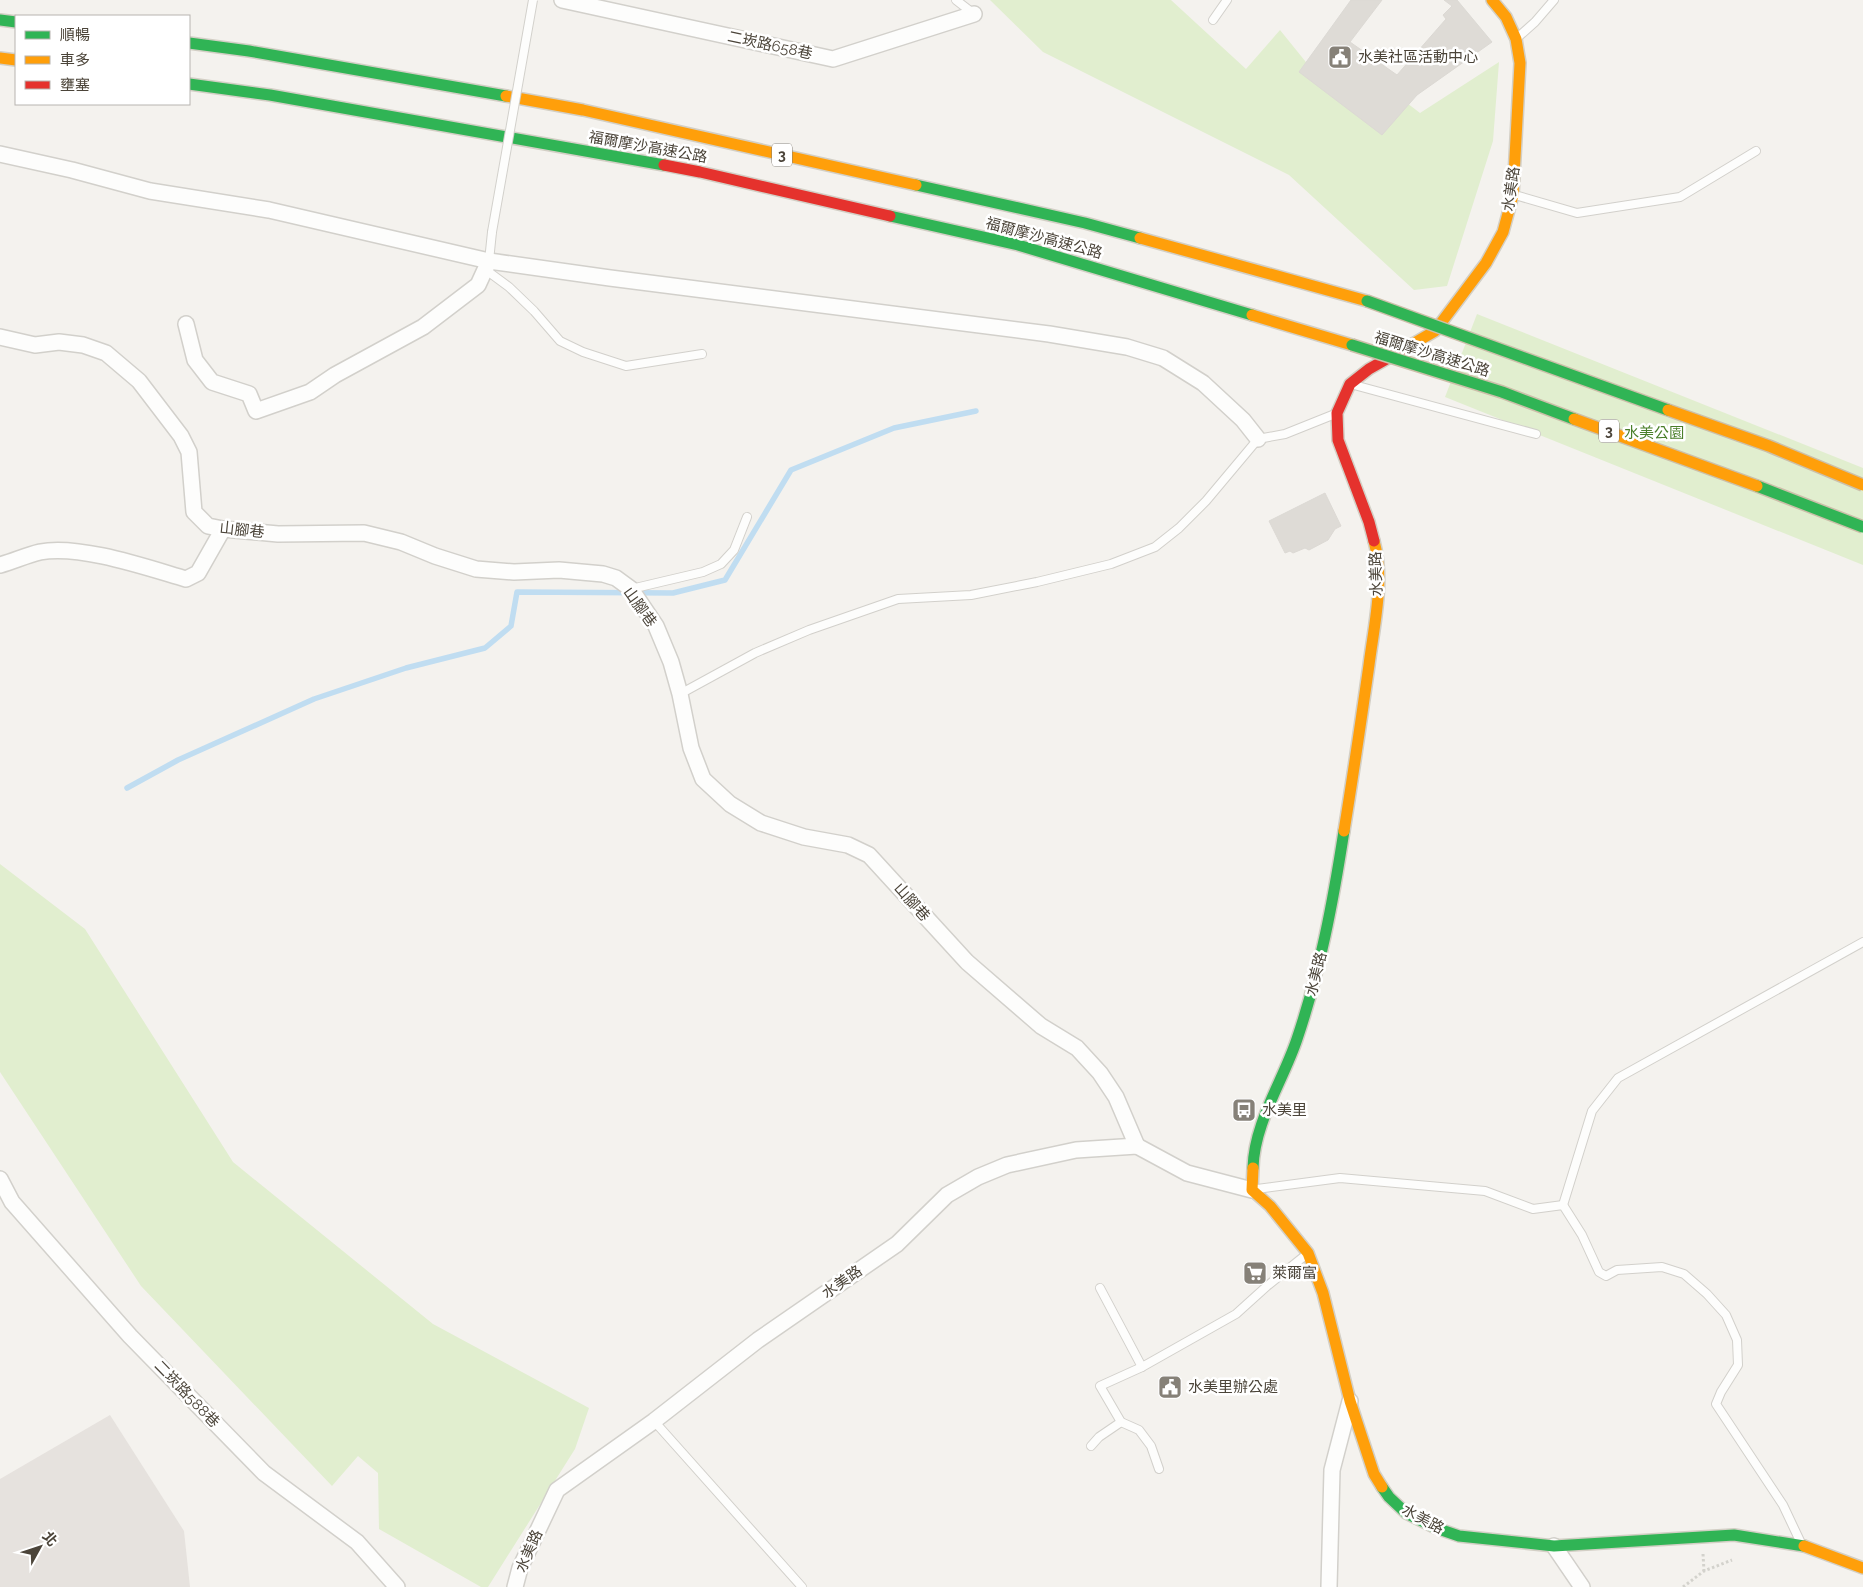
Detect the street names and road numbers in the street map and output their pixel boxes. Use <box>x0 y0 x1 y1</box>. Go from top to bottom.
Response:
street label: 二崁路658巷 <box>726 27 814 63</box>
street label: 福爾摩沙高速公路 <box>587 128 709 166</box>
road number: 3 <box>772 144 792 166</box>
street label: 水美路 <box>1499 165 1523 213</box>
street label: 福爾摩沙高速公路 <box>984 214 1104 262</box>
street label: 福爾摩沙高速公路 <box>1372 328 1492 380</box>
road number: 3 <box>1599 420 1619 442</box>
street label: 山腳巷 <box>219 519 265 541</box>
street label: 水美路 <box>1366 551 1386 597</box>
street label: 山腳巷 <box>619 584 661 630</box>
street label: 山腳巷 <box>890 879 934 925</box>
street label: 水美路 <box>1302 950 1330 998</box>
street label: 水美路 <box>818 1262 866 1302</box>
street label: 二崁路588巷 <box>151 1357 223 1431</box>
street label: 水美路 <box>1399 1500 1447 1538</box>
street label: 水美路 <box>512 1527 546 1575</box>

